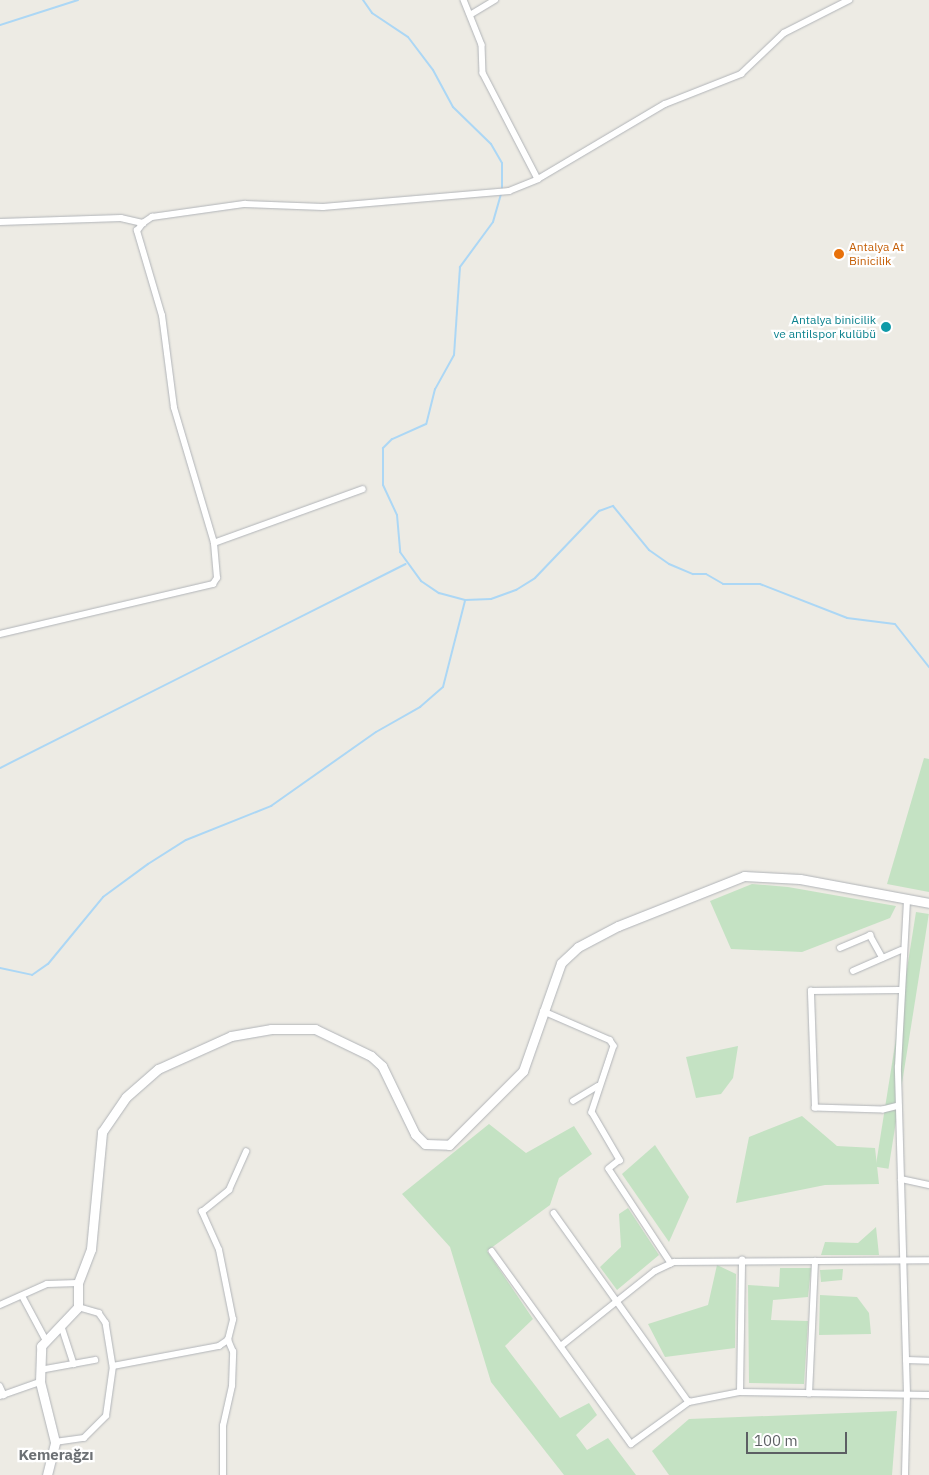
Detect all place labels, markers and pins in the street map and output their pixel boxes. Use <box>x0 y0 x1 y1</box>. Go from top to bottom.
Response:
place label: Antalya At Binicilik <box>849 240 904 268</box>
marker: Antalya At Binicilik <box>833 248 845 260</box>
place label: Antalya binicilik ve antilspor kulübü <box>773 313 876 341</box>
marker: Antalya binicilik ve antilspor kulübü <box>880 321 892 333</box>

